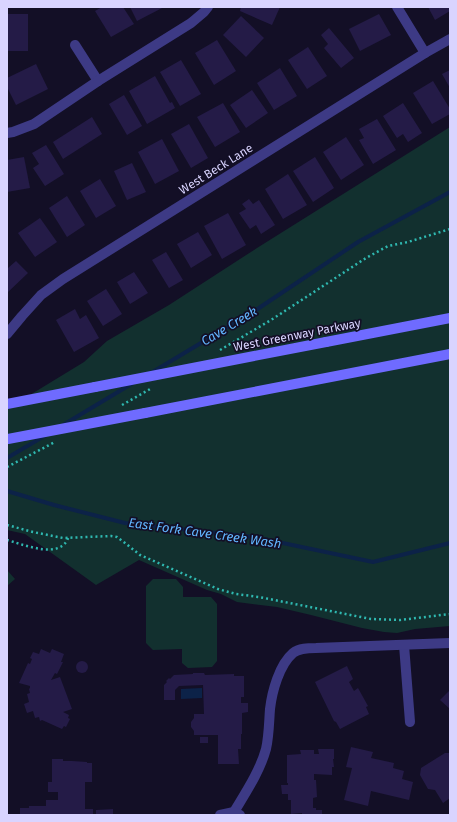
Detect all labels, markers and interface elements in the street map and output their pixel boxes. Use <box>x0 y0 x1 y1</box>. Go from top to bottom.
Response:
street label: West Beck Lane <box>177 141 255 197</box>
water label: Cave Creek <box>198 303 260 349</box>
street label: West Greenway Parkway <box>232 316 362 354</box>
water label: East Fork Cave Creek Wash <box>128 515 282 551</box>

